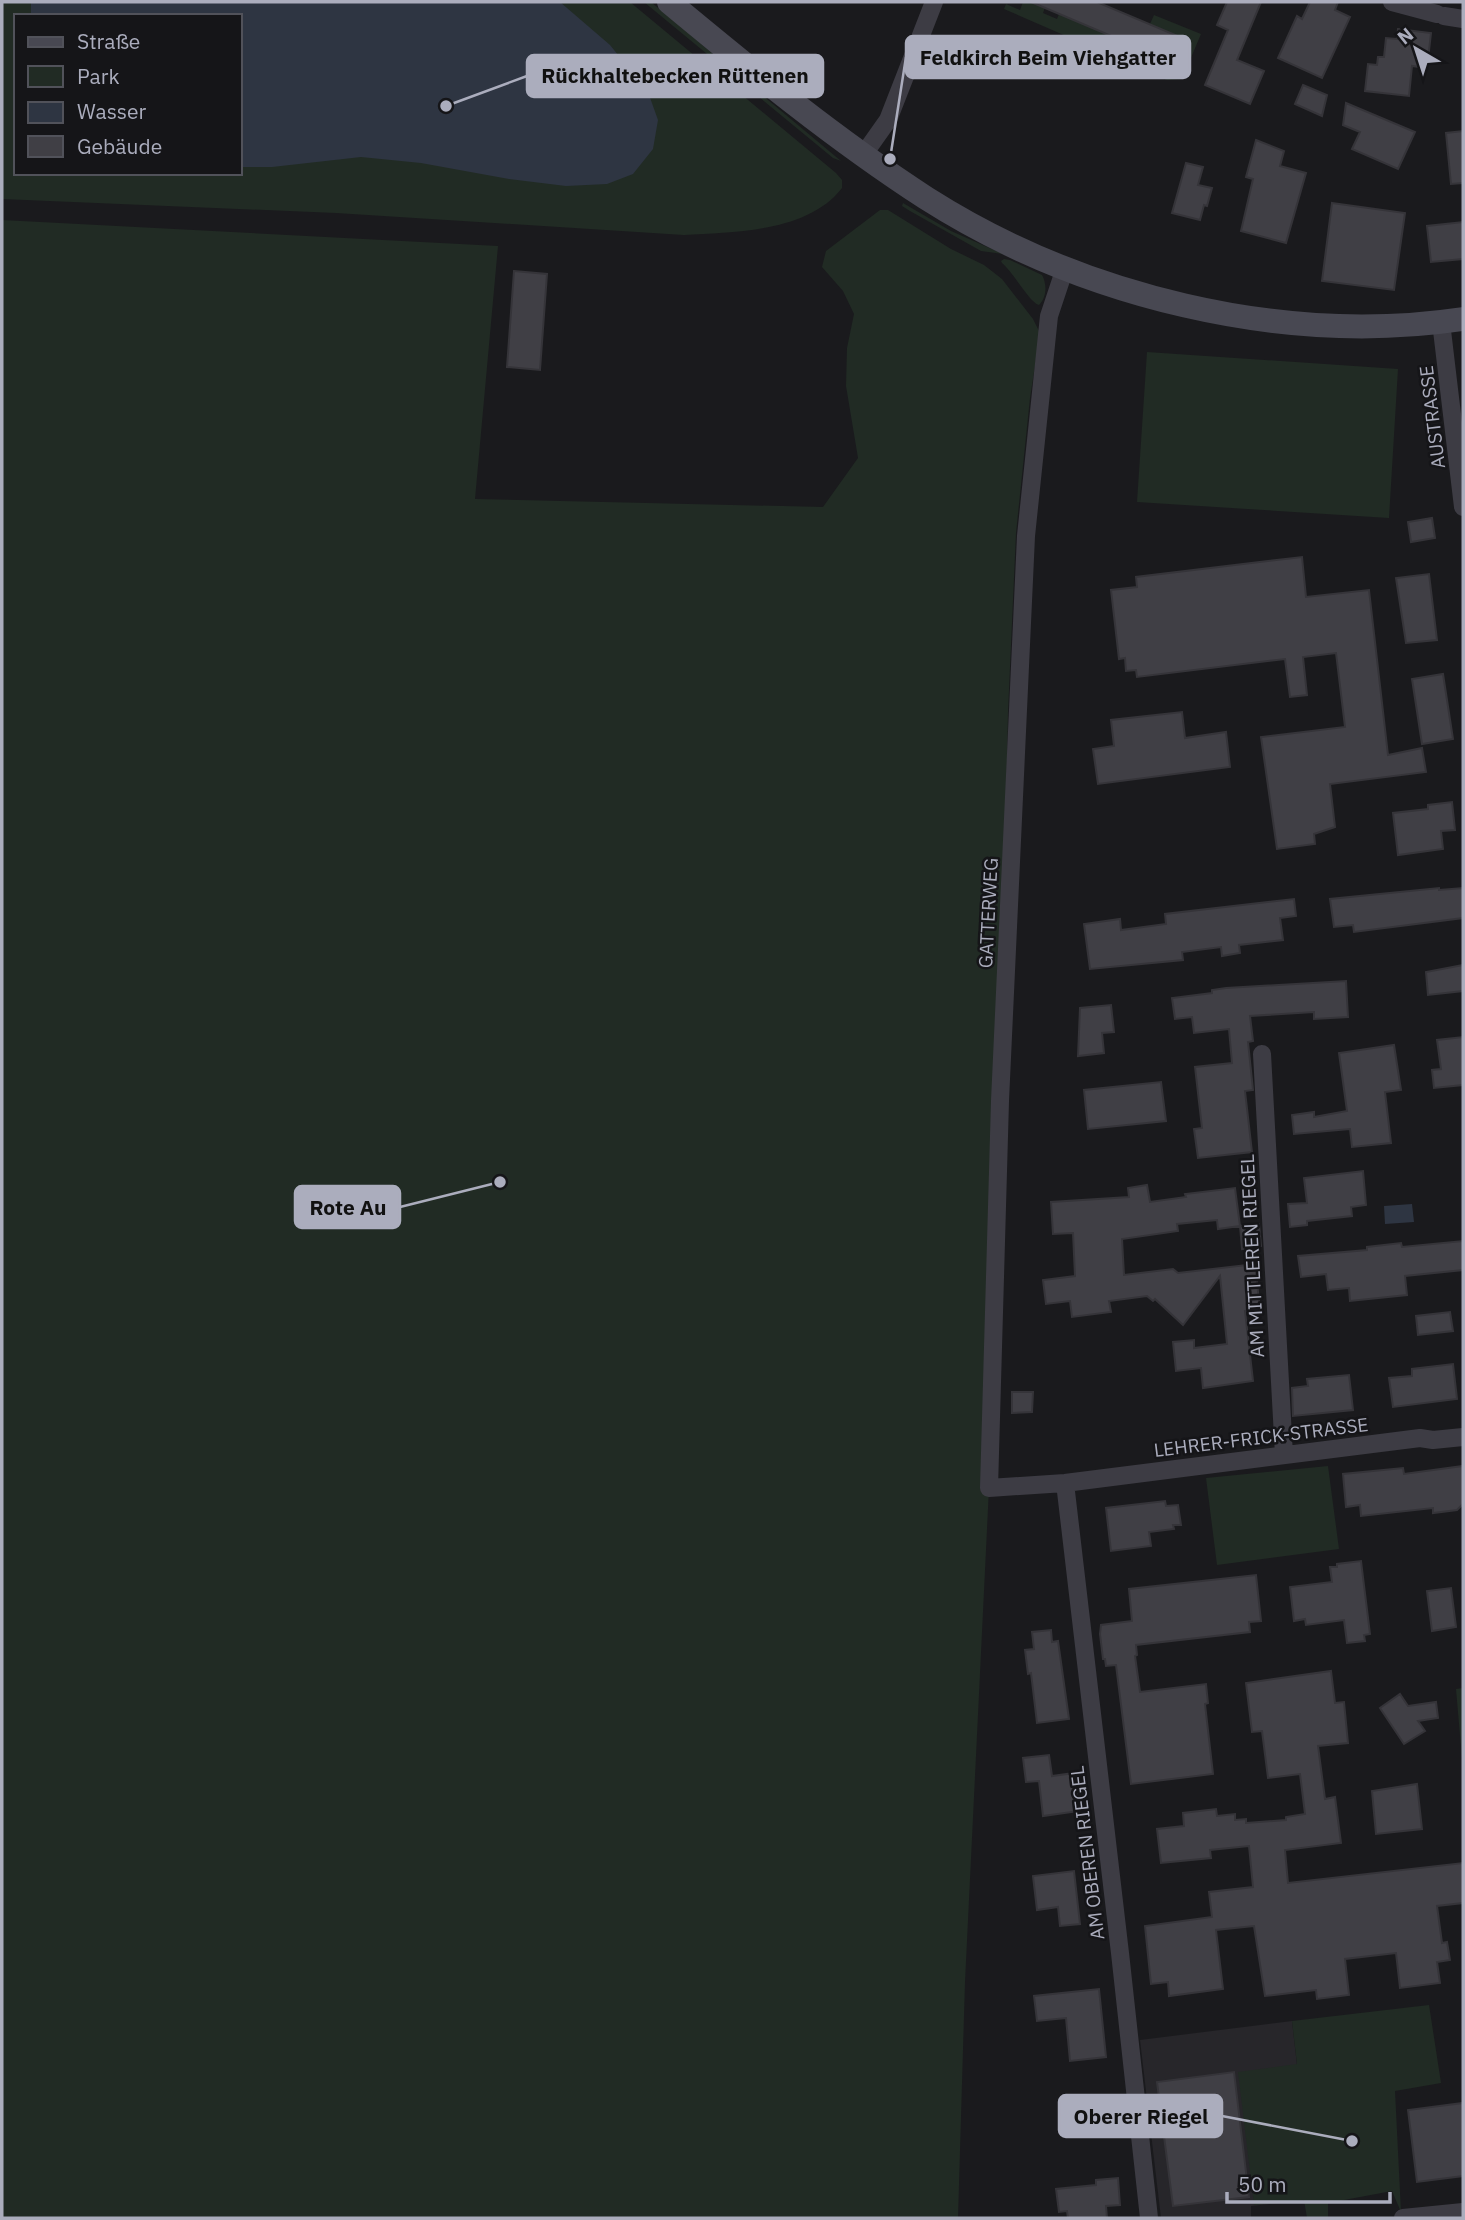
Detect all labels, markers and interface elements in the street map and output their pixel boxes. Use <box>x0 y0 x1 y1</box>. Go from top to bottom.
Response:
legend <box>14 14 242 175</box>
north arrow <box>1381 14 1451 84</box>
text: N <box>1392 22 1418 49</box>
text: Straße <box>77 27 140 55</box>
callout: Feldkirch Beim Viehgatter <box>906 36 1190 78</box>
text: Feldkirch Beim Viehgatter <box>920 43 1177 71</box>
callout: Rückhaltebecken Rüttenen <box>527 55 823 97</box>
text: Rückhaltebecken Rüttenen <box>541 61 809 89</box>
text: Park <box>77 62 120 90</box>
text: Wasser <box>77 97 147 125</box>
text: Gebäude <box>77 132 162 160</box>
street label: AUSTRASSE <box>1414 364 1450 470</box>
street label: GATTERWEG <box>973 857 1003 969</box>
street label: AM MITTLEREN RIEGEL <box>1235 1154 1269 1358</box>
callout: Rote Au <box>295 1186 400 1228</box>
text: Rote Au <box>309 1193 387 1221</box>
street label: LEHRER-FRICK-STRASSE <box>1152 1412 1370 1462</box>
street label: AM OBEREN RIEGEL <box>1064 1765 1110 1941</box>
callout: Oberer Riegel <box>1059 2095 1222 2137</box>
text: Oberer Riegel <box>1074 2102 1208 2130</box>
scale bar <box>1227 2160 1390 2204</box>
text: 50 m <box>1238 2170 1287 2198</box>

